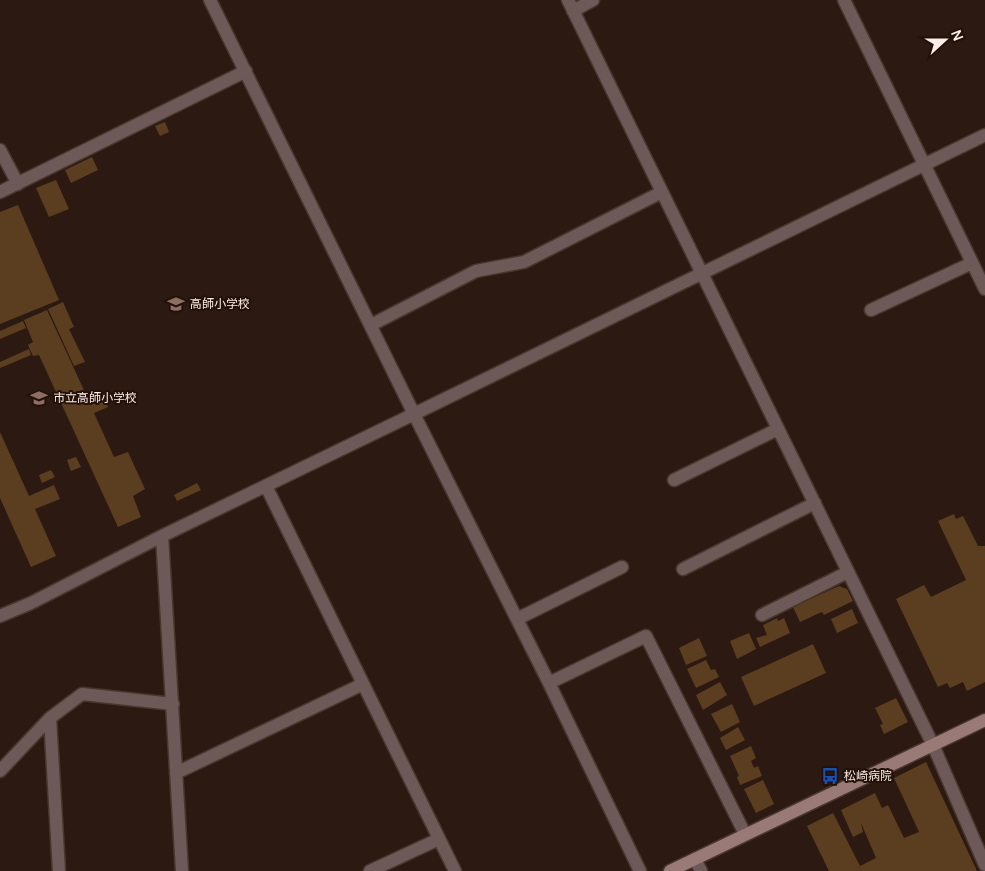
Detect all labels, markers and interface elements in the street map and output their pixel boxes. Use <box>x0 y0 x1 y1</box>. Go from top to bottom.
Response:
north arrow <box>920 15 970 65</box>
text: N <box>947 27 968 43</box>
school or university icon: 高師小学校 <box>166 294 186 314</box>
place label: 高師小学校 <box>190 295 250 312</box>
school or university icon: 市立高師小学校 <box>29 388 49 408</box>
place label: 市立高師小学校 <box>53 389 137 406</box>
bus stop icon: 松崎病院 <box>820 766 840 786</box>
place label: 松崎病院 <box>844 767 892 784</box>

